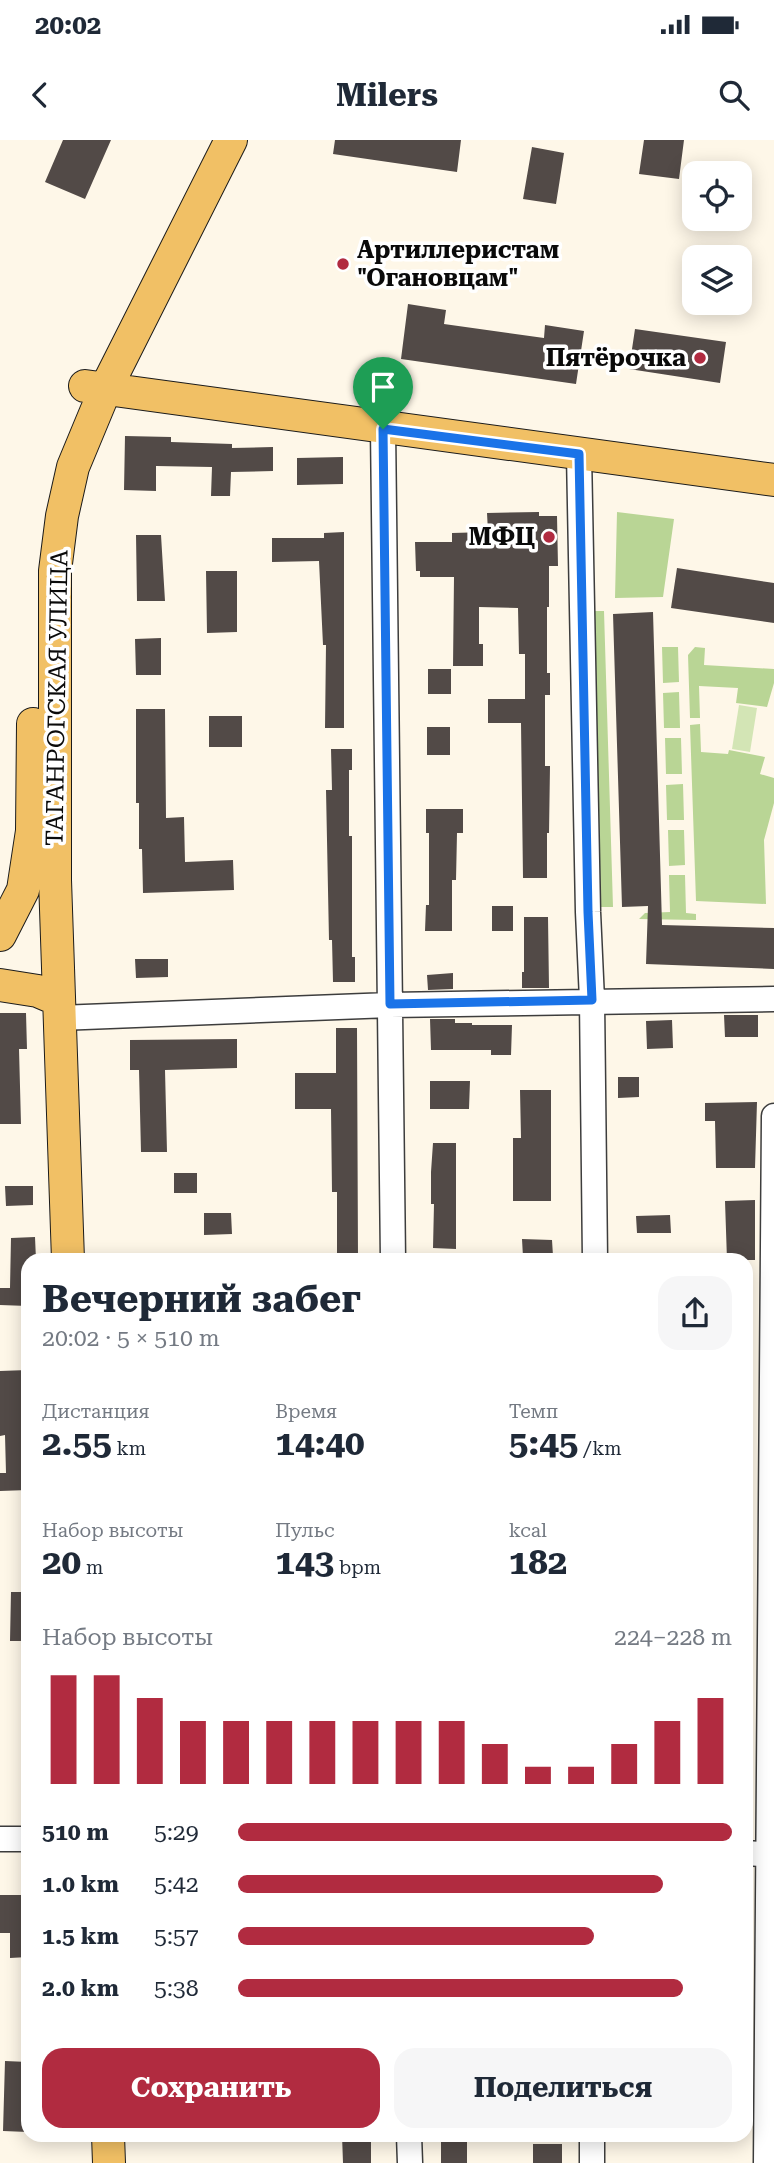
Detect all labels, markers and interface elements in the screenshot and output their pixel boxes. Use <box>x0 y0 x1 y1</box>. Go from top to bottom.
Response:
text: 20:02 <box>35 10 101 40</box>
icon: back <box>21 76 59 114</box>
text: Milers <box>336 76 438 114</box>
icon: search <box>715 76 753 114</box>
map controls <box>682 161 752 315</box>
button: locate <box>682 161 752 231</box>
place label: Артиллеристам "Огановцам" <box>357 236 559 292</box>
button: layers <box>682 245 752 315</box>
marker: Артиллеристам "Огановцам" <box>335 256 351 272</box>
place label: Пятёрочка <box>546 344 686 372</box>
marker: Пятёрочка <box>692 350 708 366</box>
pin <box>353 357 413 429</box>
icon: arrive <box>364 368 402 406</box>
place label: МФЦ <box>468 523 535 551</box>
marker: МФЦ <box>541 529 557 545</box>
street label: ТАГАНРОГСКАЯ УЛИЦА <box>40 549 74 846</box>
button: share <box>658 1276 732 1350</box>
text: Вечерний забег <box>42 1277 361 1321</box>
text: 20:02 · 5 × 510 m <box>42 1325 220 1352</box>
text: Дистанция <box>42 1400 149 1423</box>
text: Время <box>275 1400 337 1423</box>
text: Темп <box>509 1400 558 1423</box>
text: 2.55 <box>42 1423 112 1464</box>
text: 14:40 <box>275 1423 365 1464</box>
text: 5:45 <box>509 1423 578 1464</box>
text: km <box>112 1437 146 1460</box>
text: /km <box>578 1437 622 1460</box>
text: Набор высоты <box>42 1519 183 1542</box>
text: Пульс <box>275 1519 335 1542</box>
text: kcal <box>509 1519 547 1542</box>
text: 20 <box>42 1542 81 1583</box>
text: 143 <box>275 1542 334 1583</box>
text: 182 <box>509 1542 567 1583</box>
text: m <box>81 1556 103 1579</box>
text: bpm <box>334 1556 381 1579</box>
text: Набор высоты <box>42 1624 213 1651</box>
text: 224–228 m <box>614 1624 732 1651</box>
text: 510 m <box>42 1819 109 1846</box>
text: 5:29 <box>154 1819 199 1846</box>
text: 1.0 km <box>42 1871 119 1898</box>
text: 5:42 <box>154 1871 199 1898</box>
text: 1.5 km <box>42 1923 119 1950</box>
text: 5:57 <box>154 1923 199 1950</box>
text: 2.0 km <box>42 1975 119 2002</box>
text: 5:38 <box>154 1975 199 2002</box>
button: Сохранить <box>42 2048 380 2128</box>
button: Поделиться <box>394 2048 732 2128</box>

